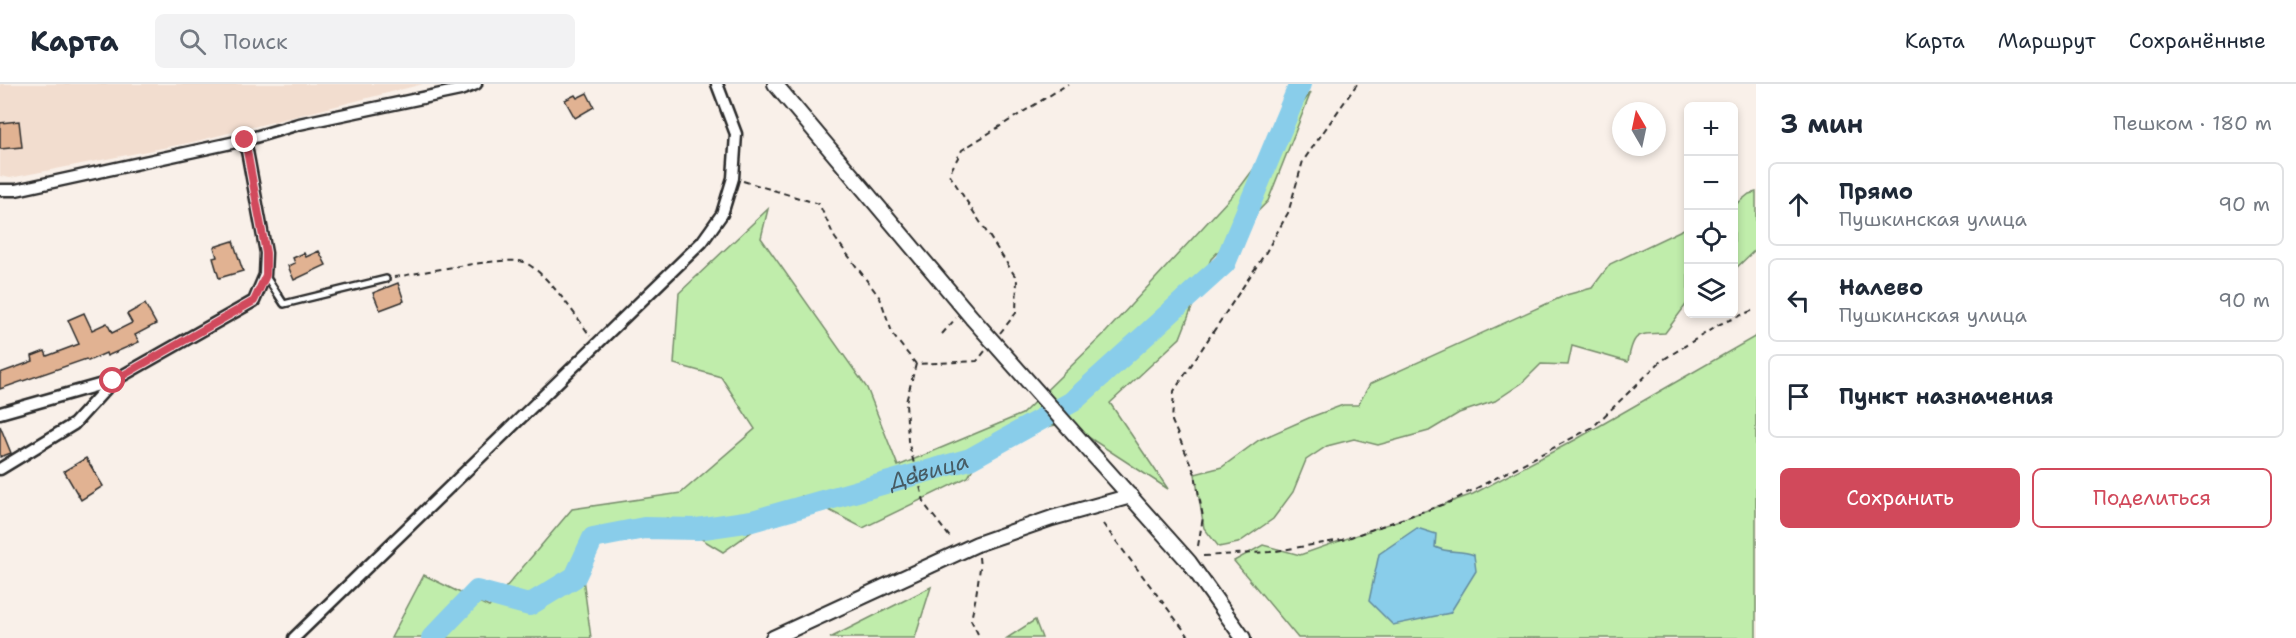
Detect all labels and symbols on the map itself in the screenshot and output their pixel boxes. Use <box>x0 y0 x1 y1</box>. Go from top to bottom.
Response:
north arrow <box>1612 102 1666 156</box>
route end <box>231 126 257 152</box>
route start <box>99 367 125 393</box>
water label: Девица <box>884 446 972 496</box>

